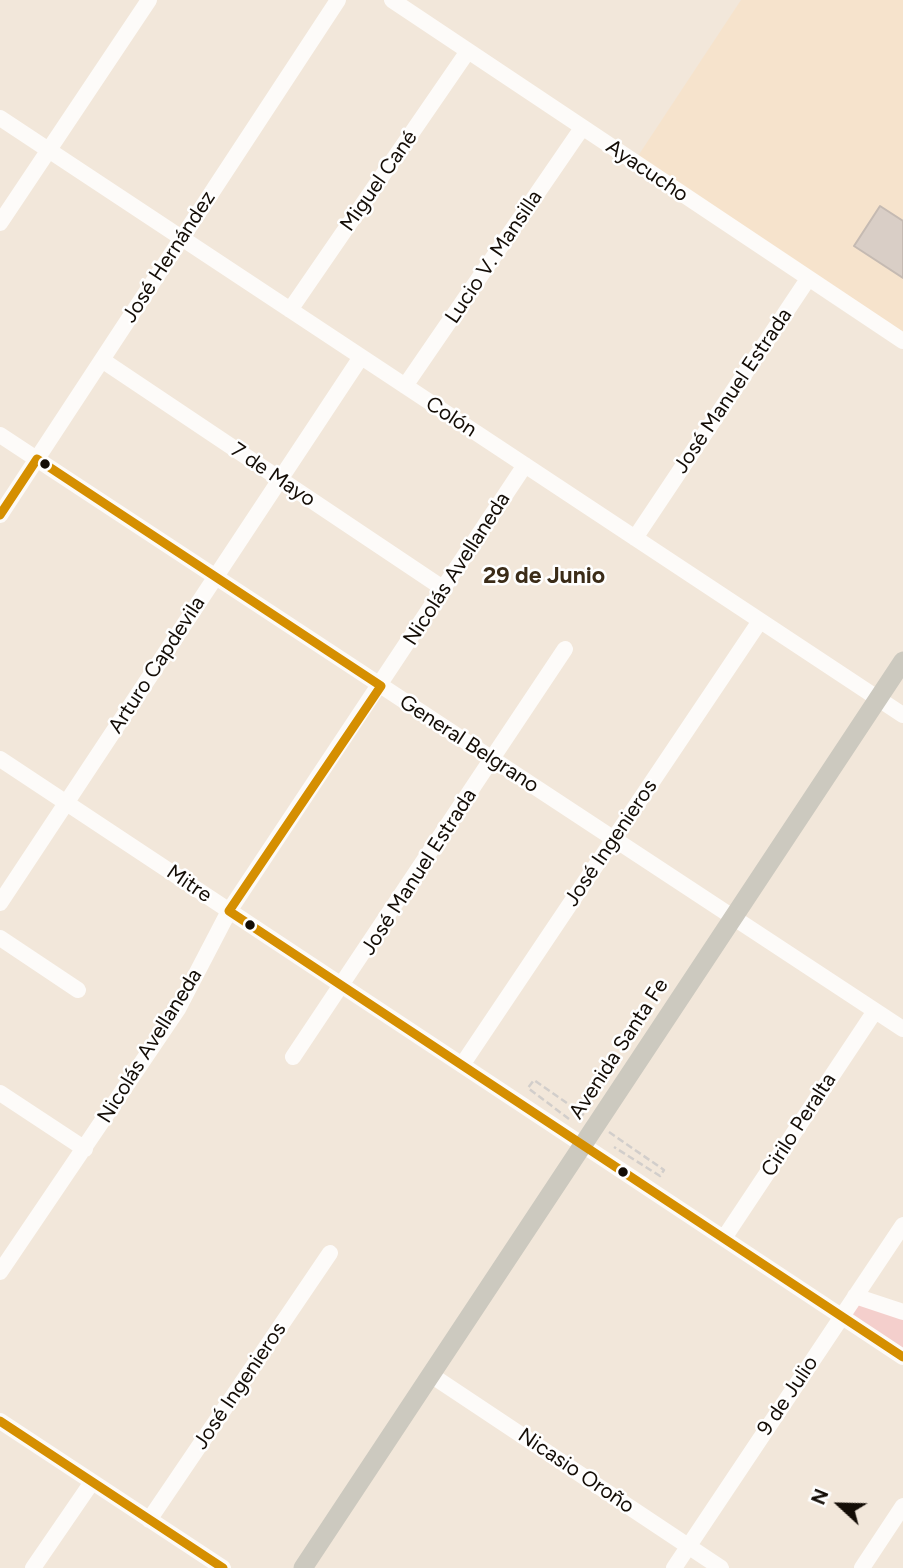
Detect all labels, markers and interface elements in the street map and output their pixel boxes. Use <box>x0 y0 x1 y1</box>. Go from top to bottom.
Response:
street label: Miguel Cané <box>335 126 423 236</box>
street label: Ayacucho <box>601 134 693 208</box>
street label: José Hernández <box>117 186 221 328</box>
street label: Lucio V. Mansilla <box>440 186 548 328</box>
street label: José Manuel Estrada <box>668 304 798 478</box>
street label: Colón <box>421 391 481 443</box>
street label: 7 de Mayo <box>226 438 320 512</box>
unlabelled marker <box>38 457 52 471</box>
street label: Nicolás Avellaneda <box>398 488 516 650</box>
district label: 29 de Junio <box>483 562 605 590</box>
street label: Arturo Capdevila <box>103 592 211 738</box>
street label: General Belgrano <box>395 690 543 798</box>
street label: José Ingenieros <box>559 775 663 911</box>
street label: José Manuel Estrada <box>356 784 482 960</box>
street label: Mitre <box>162 860 216 908</box>
unlabelled marker <box>243 918 257 932</box>
street label: Nicolás Avellaneda <box>92 964 208 1128</box>
street label: Avenida Santa Fe <box>564 974 674 1124</box>
street label: Cirilo Peralta <box>756 1068 842 1182</box>
unlabelled marker <box>616 1165 630 1179</box>
street label: José Ingenieros <box>188 1318 292 1454</box>
street label: 9 de Julio <box>752 1352 824 1440</box>
street label: Nicasio Oroño <box>513 1423 639 1519</box>
north arrow <box>805 1470 875 1540</box>
text: N <box>807 1486 833 1508</box>

